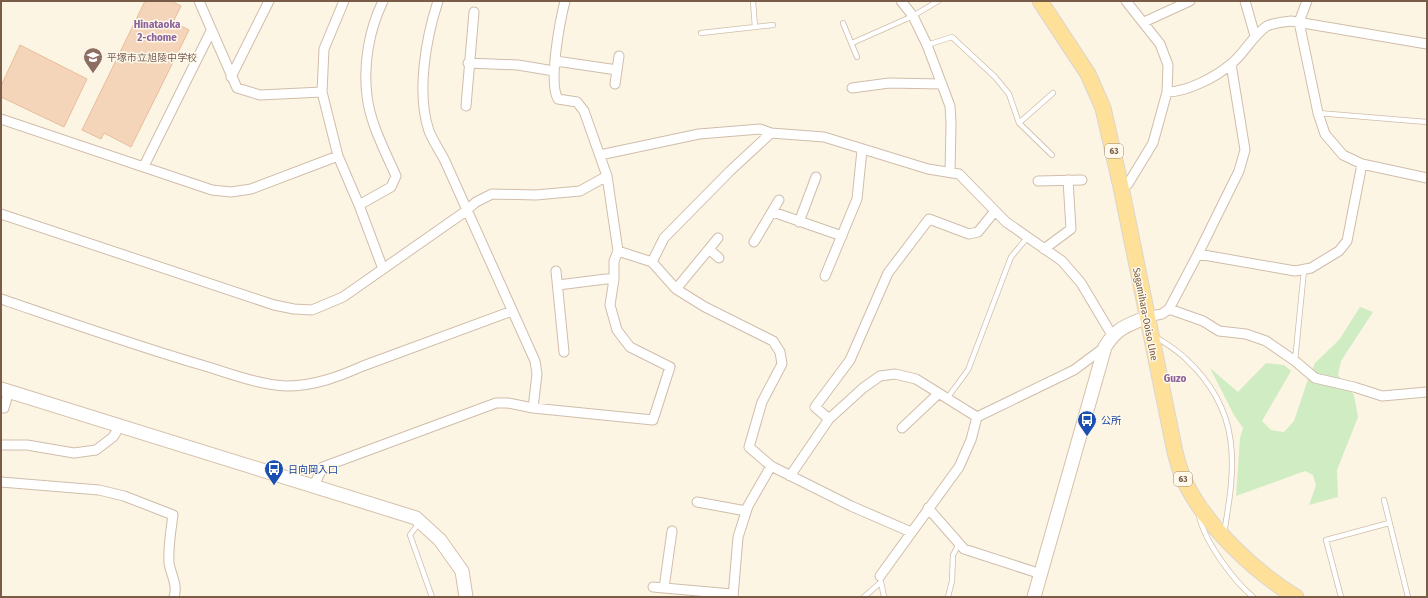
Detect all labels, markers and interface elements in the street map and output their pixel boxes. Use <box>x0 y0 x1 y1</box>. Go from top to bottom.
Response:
district label: Hinataoka 2-chome <box>134 18 181 44</box>
school or university icon: 平塚市立旭陵中学校 <box>82 46 104 74</box>
place label: 平塚市立旭陵中学校 <box>107 52 197 64</box>
road number: 63 <box>1105 144 1123 158</box>
street label: Sagamihara-Ooiso LIne <box>1130 267 1160 362</box>
district label: Guzo <box>1164 372 1186 385</box>
bus stop icon: 公所 <box>1076 409 1098 437</box>
place label: 公所 <box>1101 415 1121 427</box>
bus stop icon: 日向岡入口 <box>263 458 285 486</box>
place label: 日向岡入口 <box>288 464 338 476</box>
road number: 63 <box>1174 472 1192 486</box>

